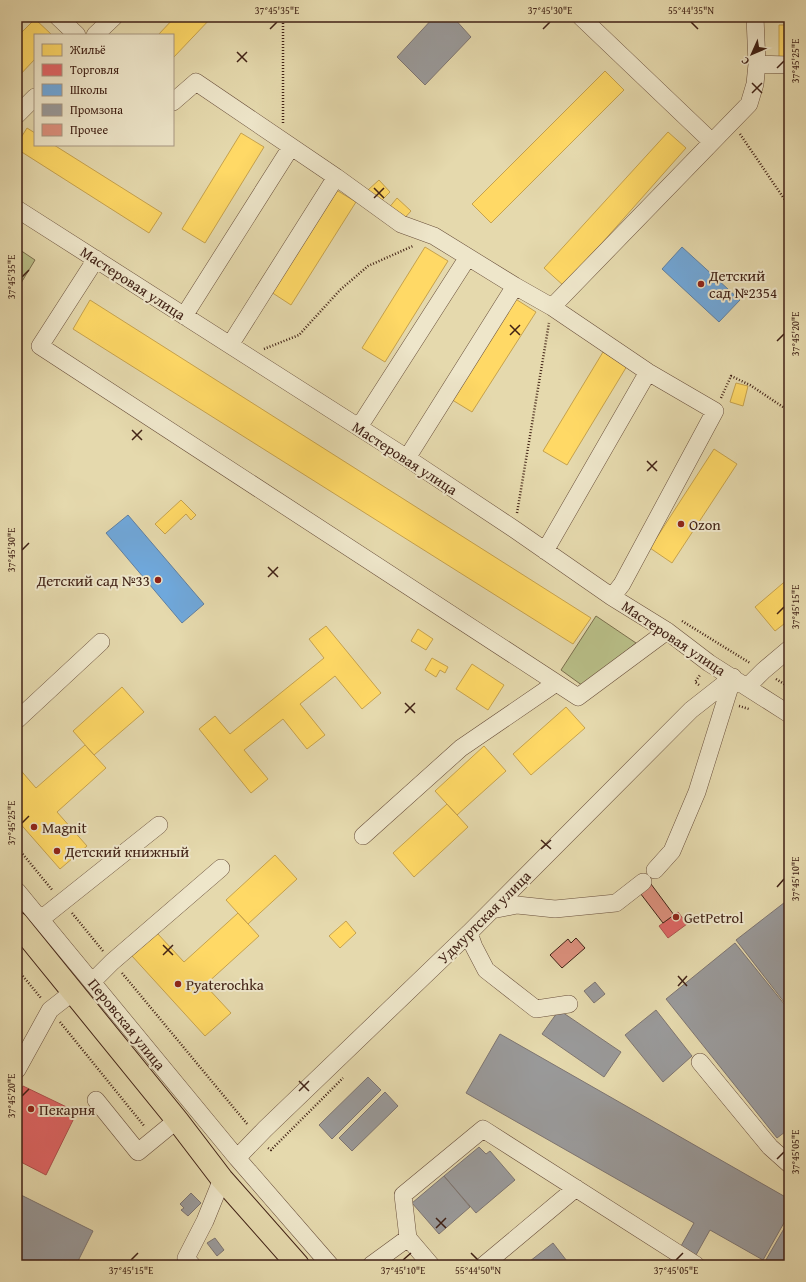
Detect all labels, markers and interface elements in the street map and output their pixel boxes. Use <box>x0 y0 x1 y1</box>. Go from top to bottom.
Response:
text: 37°45'35"E <box>255 3 299 18</box>
text: 37°45'30"E <box>528 3 572 18</box>
text: 55°44'35"N <box>668 3 714 18</box>
legend <box>34 34 174 146</box>
north arrow <box>732 34 772 74</box>
text: 37°45'25"E <box>788 39 803 83</box>
text: Жильё <box>69 41 106 58</box>
text: С <box>737 53 753 69</box>
text: Торговля <box>70 61 119 78</box>
text: Школы <box>70 81 108 98</box>
text: Промзона <box>70 101 123 118</box>
text: Прочее <box>70 121 108 138</box>
street label: Мастеровая улица <box>76 241 190 325</box>
text: 37°45'35"E <box>4 255 19 299</box>
place label: Детский сад №2354 <box>708 265 777 303</box>
marker: Детский сад №2354 <box>696 279 706 289</box>
text: 37°45'20"E <box>788 312 803 356</box>
street label: Мастеровая улица <box>348 416 462 500</box>
place label: Ozon <box>689 514 721 535</box>
marker: Ozon <box>676 519 686 529</box>
text: 37°45'30"E <box>4 528 19 572</box>
place label: Детский сад №33 <box>36 570 150 591</box>
marker: Детский сад №33 <box>153 575 163 585</box>
text: 37°45'15"E <box>788 585 803 629</box>
street label: Мастеровая улица <box>618 595 731 681</box>
text: 37°45'25"E <box>4 801 19 845</box>
place label: Magnit <box>42 817 87 838</box>
marker: Magnit <box>29 822 39 832</box>
place label: Детский книжный <box>64 841 189 862</box>
marker: Детский книжный <box>52 846 62 856</box>
text: 37°45'10"E <box>788 857 803 901</box>
street label: Удмуртская улица <box>433 865 536 968</box>
place label: GetPetrol <box>684 907 743 928</box>
marker: GetPetrol <box>671 912 681 922</box>
street label: Перовская улица <box>83 974 171 1075</box>
place label: Pyaterochka <box>186 974 264 995</box>
marker: Pyaterochka <box>173 979 183 989</box>
text: 37°45'20"E <box>4 1074 19 1118</box>
place label: Пекарня <box>39 1099 95 1120</box>
marker: Пекарня <box>26 1104 36 1114</box>
text: 37°45'05"E <box>788 1130 803 1174</box>
text: 37°45'15"E <box>109 1263 153 1278</box>
text: 37°45'10"E <box>381 1263 425 1278</box>
text: 55°44'50"N <box>455 1263 501 1278</box>
text: 37°45'05"E <box>654 1263 698 1278</box>

